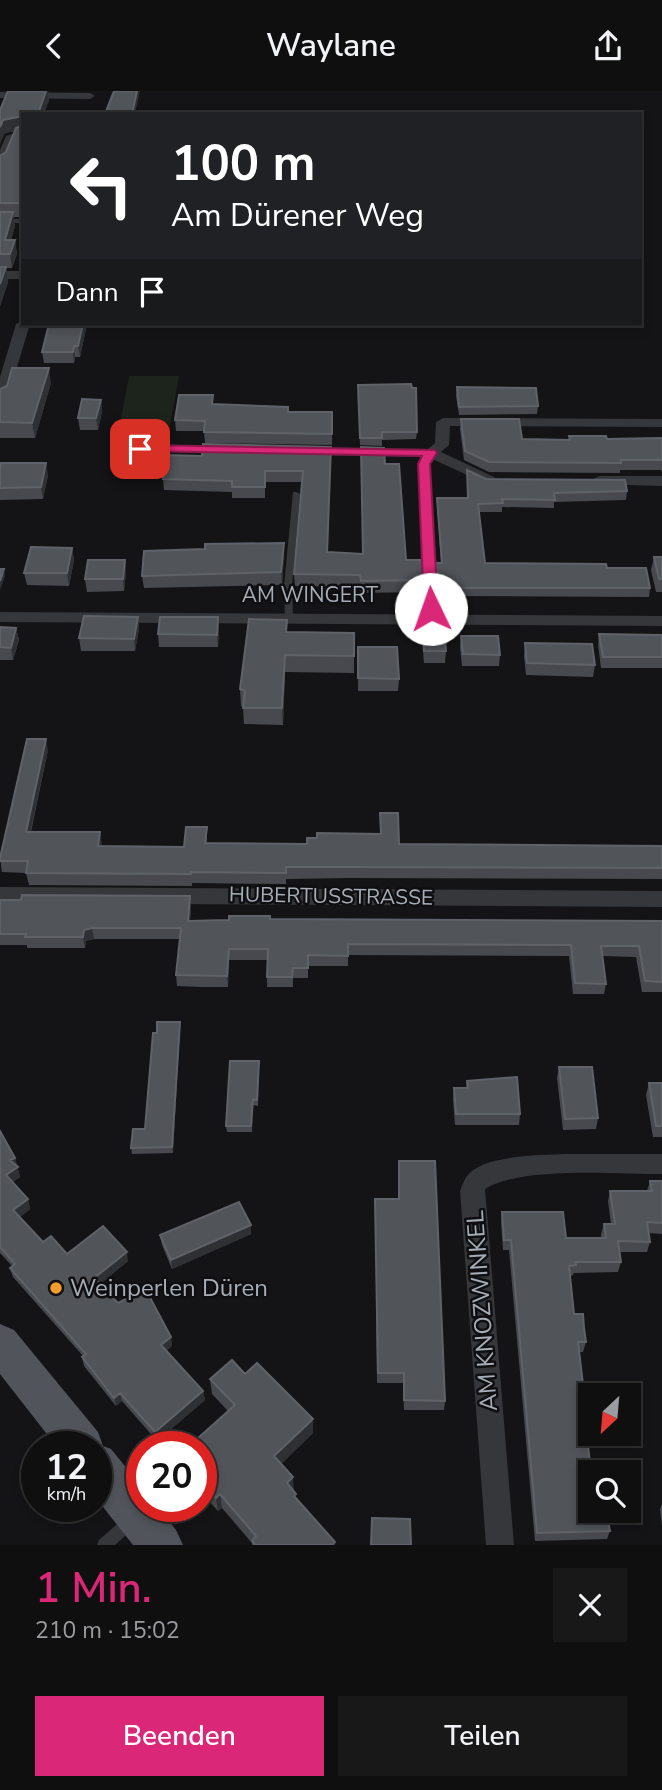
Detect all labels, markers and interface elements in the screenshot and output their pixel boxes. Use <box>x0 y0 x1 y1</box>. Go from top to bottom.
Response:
text: Waylane <box>266 24 396 67</box>
icon: back <box>35 27 73 65</box>
icon: share <box>589 27 627 65</box>
text: 100 m <box>171 130 315 197</box>
icon: left <box>56 140 147 231</box>
text: Am Dürener Weg <box>171 194 424 237</box>
icon: arrive <box>133 273 171 311</box>
text: Dann <box>56 275 119 310</box>
pin <box>110 419 170 479</box>
icon: arrive <box>121 430 159 468</box>
position arrow <box>394 572 468 646</box>
street label: AM WINGERT <box>242 581 379 609</box>
street label: HUBERTUSSTRASSE <box>229 880 433 912</box>
street label: AM KNOZWINKEL <box>459 1209 505 1413</box>
place label: Weinperlen Düren <box>70 1272 268 1304</box>
marker: Weinperlen Düren <box>48 1280 64 1296</box>
north arrow <box>578 1383 640 1445</box>
map controls <box>578 1383 641 1523</box>
speed limit sign: 20 <box>126 1431 217 1522</box>
text: 12 <box>45 1444 88 1491</box>
button: search <box>578 1460 641 1523</box>
text: km/h <box>47 1482 86 1506</box>
text: 1 Min. <box>35 1560 152 1617</box>
button: close <box>553 1568 627 1642</box>
text: 210 m · 15:02 <box>35 1615 180 1646</box>
button: Beenden <box>35 1696 324 1776</box>
button: Teilen <box>338 1696 627 1776</box>

